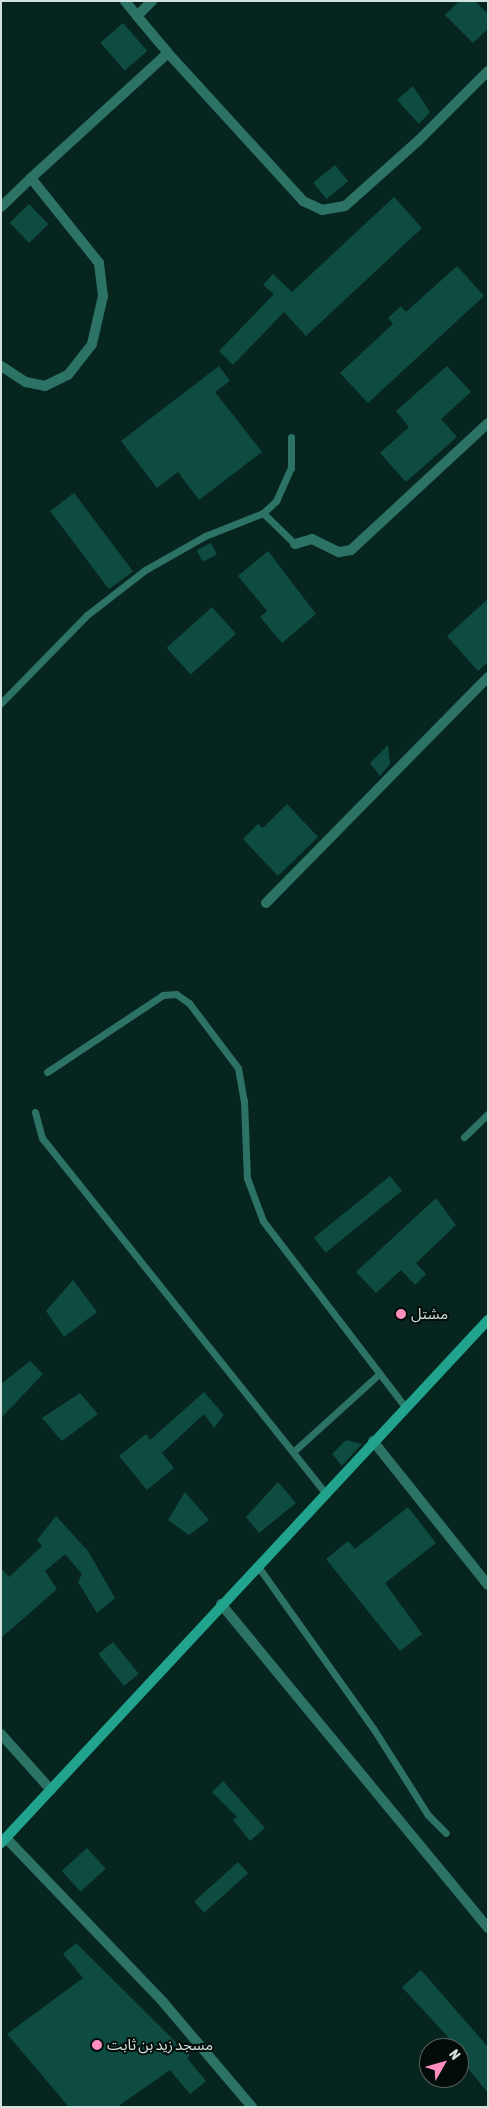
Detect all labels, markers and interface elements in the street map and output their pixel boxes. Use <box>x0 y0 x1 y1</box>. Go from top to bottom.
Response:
place label: مشتل <box>411 1305 448 1323</box>
marker: مشتل <box>395 1308 407 1320</box>
place label: مسجد زيد بن ثابت <box>107 2036 213 2054</box>
north arrow <box>419 2038 469 2088</box>
marker: مسجد زيد بن ثابت <box>91 2039 103 2051</box>
text: N <box>446 2046 464 2063</box>

